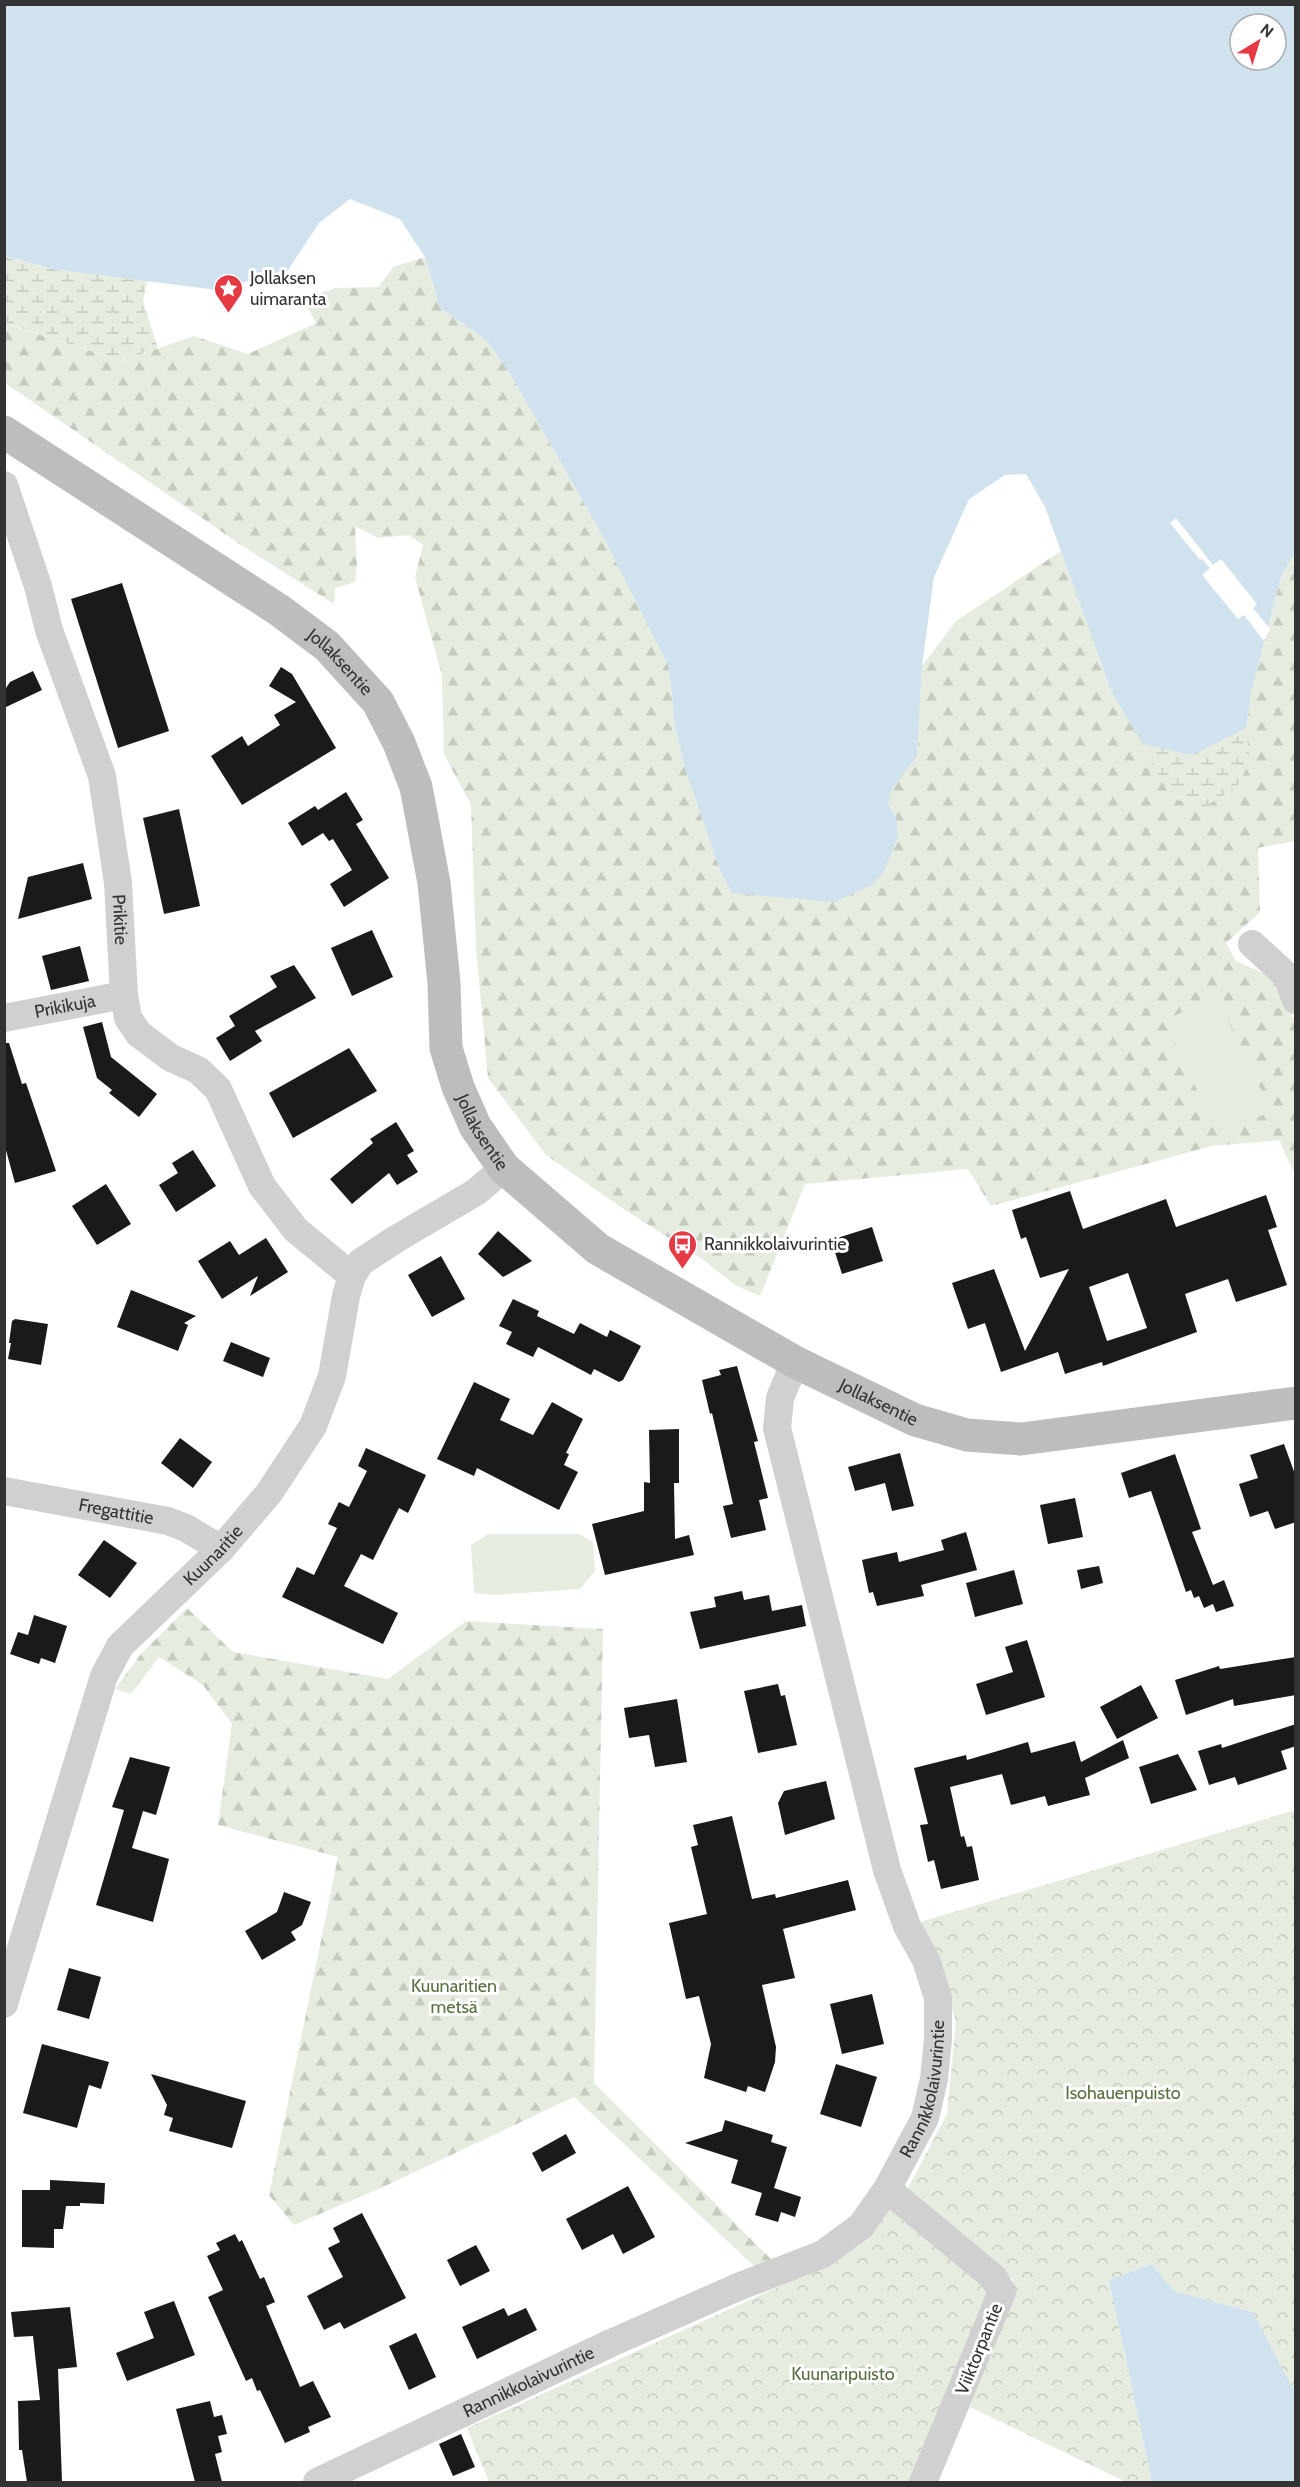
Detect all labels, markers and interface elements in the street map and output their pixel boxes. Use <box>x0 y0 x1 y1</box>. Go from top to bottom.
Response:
north arrow <box>1228 12 1288 72</box>
text: N <box>1257 20 1277 42</box>
place label: Jollaksen uimaranta <box>249 267 327 310</box>
place icon: Jollaksen uimaranta <box>213 272 245 314</box>
street label: Jollaksentie <box>302 623 378 700</box>
street label: Prikitie <box>108 894 132 945</box>
street label: Prikikuja <box>33 990 98 1023</box>
street label: Jollaksentie <box>451 1090 513 1175</box>
bus stop icon: Rannikkolaivurintie <box>667 1228 699 1270</box>
place label: Rannikkolaivurintie <box>704 1233 847 1255</box>
street label: Jollaksentie <box>834 1373 922 1431</box>
street label: Fregattitie <box>77 1494 155 1529</box>
street label: Kuunaritie <box>179 1521 248 1590</box>
park label: Kuunaritien metsä <box>411 1975 497 2018</box>
street label: Rannikkolaivurintie <box>895 2020 949 2161</box>
park label: Isohauenpuisto <box>1065 2082 1181 2104</box>
street label: Viiktorpantie <box>951 2300 1007 2398</box>
street label: Rannikkolaivurintie <box>459 2342 598 2422</box>
park label: Kuunaripuisto <box>791 2363 895 2385</box>

